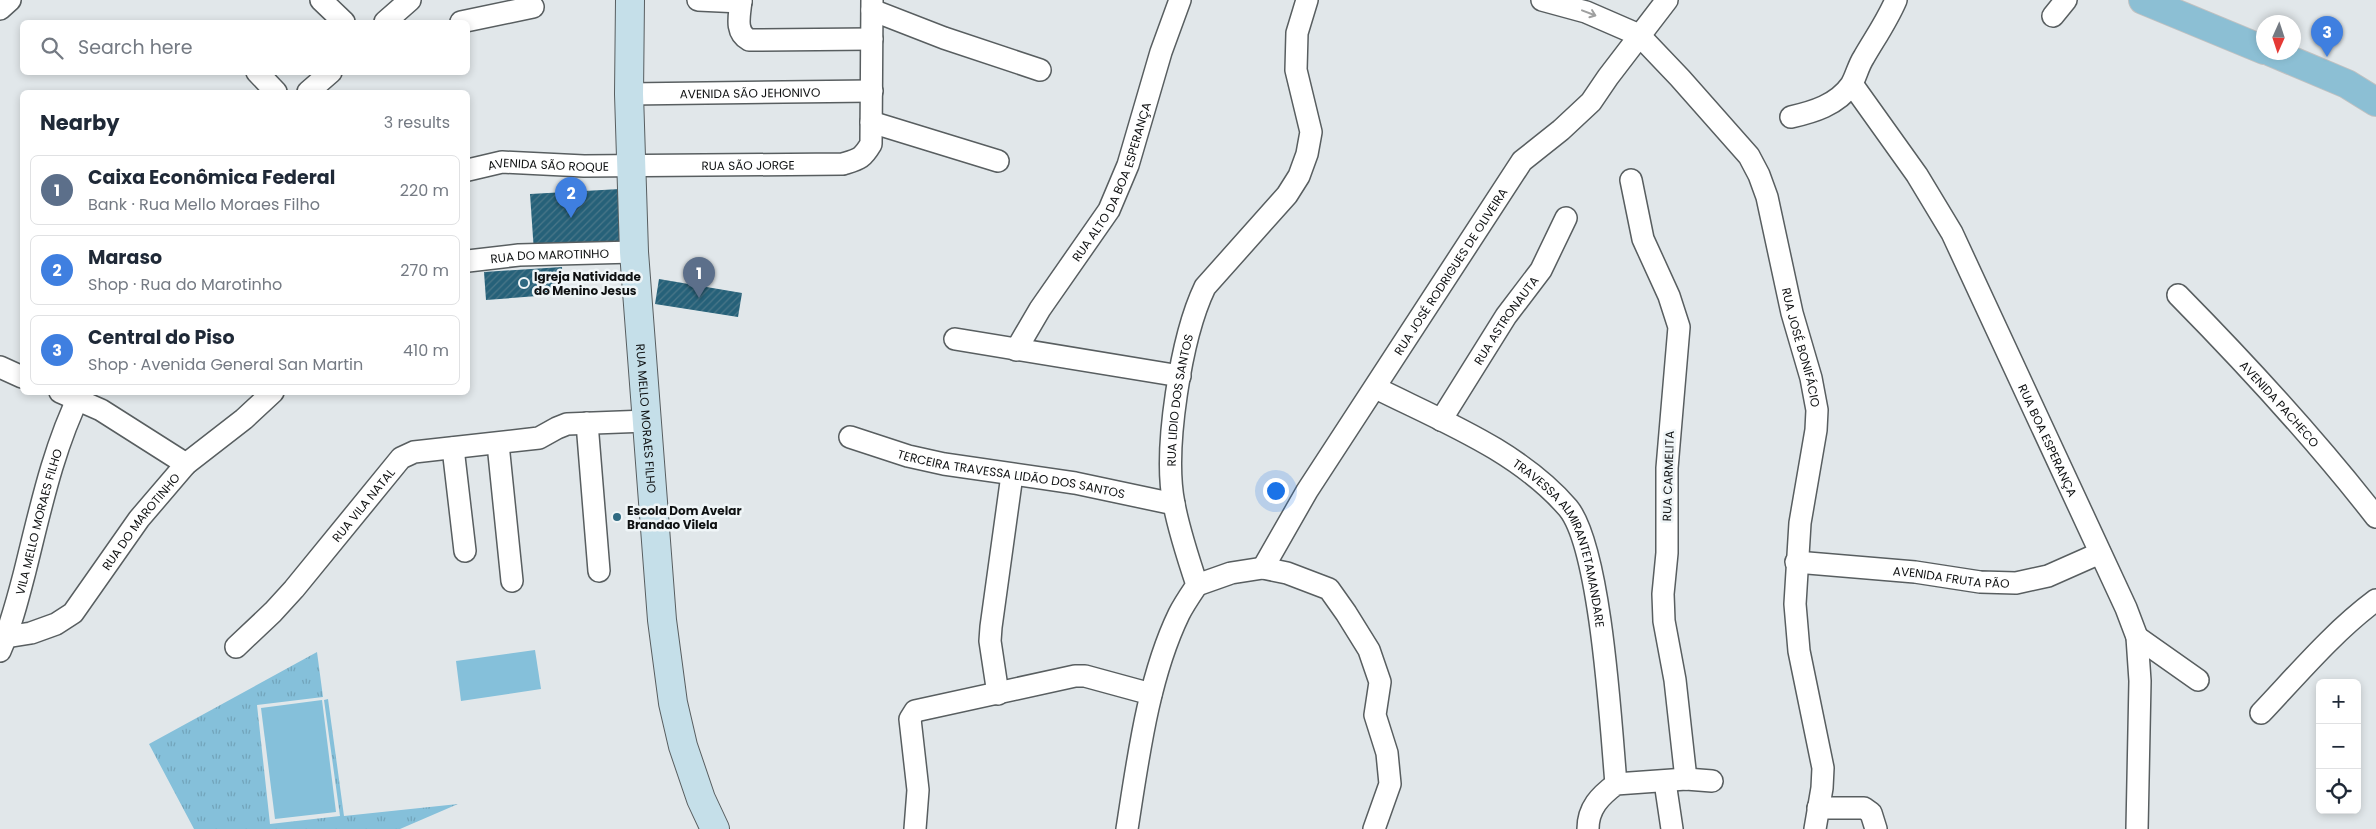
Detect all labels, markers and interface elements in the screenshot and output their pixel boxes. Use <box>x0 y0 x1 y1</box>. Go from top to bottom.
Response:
one-way arrow <box>1581 9 1596 19</box>
north arrow <box>2256 15 2301 60</box>
pin: 3 <box>2311 16 2343 57</box>
search box <box>20 20 470 75</box>
icon: search <box>38 34 66 62</box>
text: Search here <box>78 34 192 61</box>
street label: AVENIDA SÃO JEHONIVO <box>680 83 820 102</box>
street label: RUA ALTO DA BOA ESPERANÇA <box>1067 100 1154 264</box>
text: Nearby <box>40 108 120 137</box>
text: 3 results <box>384 111 450 134</box>
street label: AVENIDA SÃO ROQUE <box>486 153 609 175</box>
street label: RUA SÃO JORGE <box>701 156 795 174</box>
text: Caixa Econômica Federal <box>88 164 335 191</box>
pin: 2 <box>555 177 587 218</box>
text: 1 <box>54 179 60 202</box>
text: 220 m <box>400 179 449 202</box>
street label: RUA JOSÉ RODRIGUES DE OLIVEIRA <box>1389 184 1511 358</box>
text: Bank · Rua Mello Moraes Filho <box>88 193 320 216</box>
text: Maraso <box>88 244 162 271</box>
street label: RUA DO MAROTINHO <box>490 244 609 267</box>
pin: 1 <box>683 257 715 298</box>
text: 2 <box>52 259 62 282</box>
text: 270 m <box>400 259 449 282</box>
place label: Igreja Natividade do Menino Jesus <box>534 268 642 299</box>
street label: RUA ASTRONAUTA <box>1469 272 1542 368</box>
text: Shop · Rua do Marotinho <box>88 273 282 296</box>
marker: Igreja Natividade do Menino Jesus <box>518 277 530 289</box>
street label: RUA JOSÉ BONIFÁCIO <box>1778 286 1825 408</box>
text: Central do Piso <box>88 324 235 351</box>
street label: RUA LIDIO DOS SANTOS <box>1162 332 1197 467</box>
text: 3 <box>52 339 62 362</box>
text: 410 m <box>403 339 449 362</box>
street label: RUA MELLO MORAES FILHO <box>633 343 661 494</box>
text: Shop · Avenida General San Martin <box>88 353 363 376</box>
street label: AVENIDA PACHECO <box>2237 357 2323 451</box>
street label: RUA BOA ESPERANÇA <box>2015 381 2082 499</box>
street label: RUA CARMELITA <box>1658 430 1678 522</box>
street label: TERCEIRA TRAVESSA LIDÃO DOS SANTOS <box>896 445 1127 502</box>
street label: VILA MELLO MORAES FILHO <box>11 446 66 597</box>
street label: TRAVESSA ALMIRANTETAMANDARE <box>1510 454 1609 629</box>
street label: RUA VILA NATAL <box>328 464 398 545</box>
street label: RUA DO MAROTINHO <box>97 469 183 573</box>
your location <box>1263 478 1289 504</box>
place label: Escola Dom Avelar Brandao Vilela <box>627 502 742 533</box>
marker: Escola Dom Avelar Brandao Vilela <box>611 511 623 523</box>
street label: AVENIDA FRUTA PÃO <box>1892 562 2010 591</box>
map controls <box>2316 679 2361 814</box>
button: + <box>2316 679 2361 724</box>
button: − <box>2316 724 2361 769</box>
button: locate <box>2316 769 2361 814</box>

